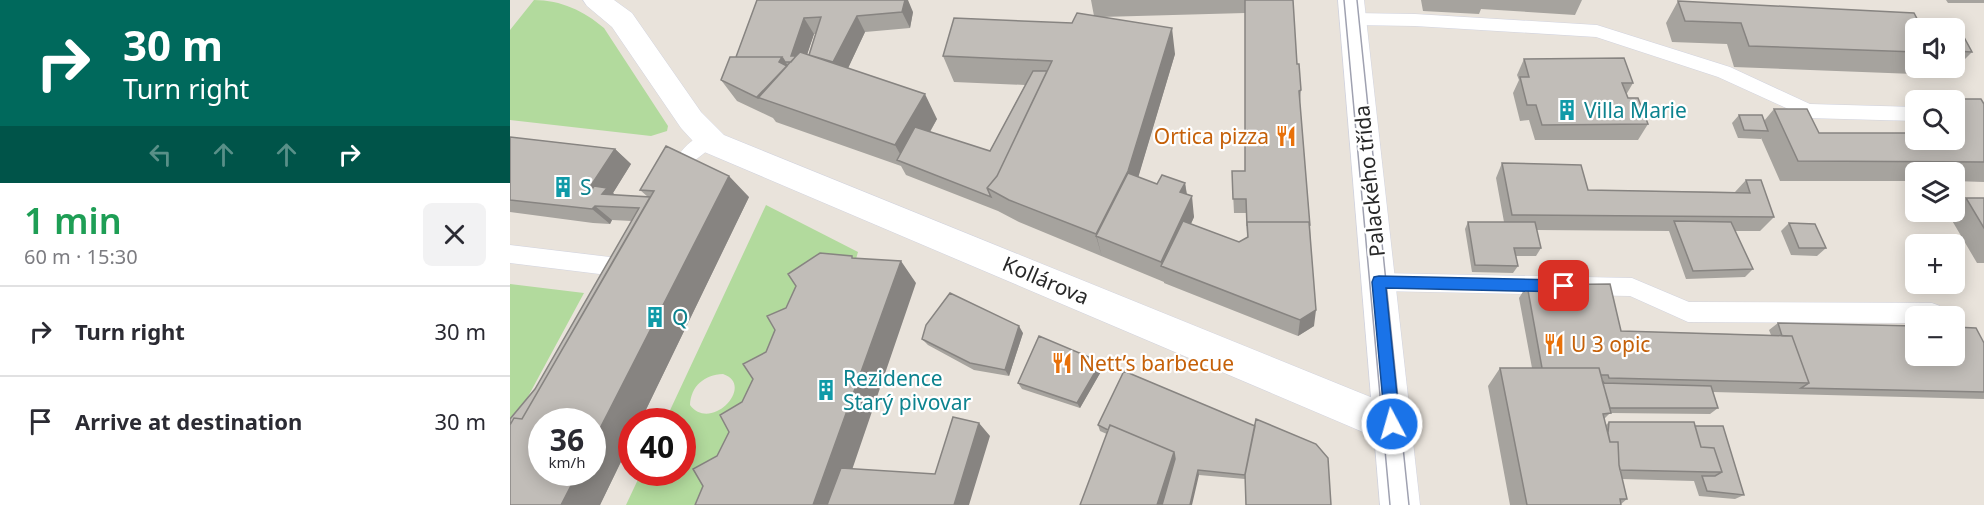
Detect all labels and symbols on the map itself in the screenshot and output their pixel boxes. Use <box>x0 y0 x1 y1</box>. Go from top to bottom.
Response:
place label: Villa Marie <box>1584 96 1687 124</box>
building icon: Villa Marie <box>1555 98 1579 122</box>
street label: Palackého třída <box>1347 104 1391 258</box>
place label: Ortica pizza <box>1154 122 1269 150</box>
restaurant icon: Ortica pizza <box>1274 124 1298 148</box>
place label: S <box>580 173 592 201</box>
building icon: S <box>551 175 575 199</box>
street label: Kollárova <box>999 249 1093 311</box>
pin <box>1538 260 1589 311</box>
place label: Q <box>672 303 688 331</box>
building icon: Q <box>643 305 667 329</box>
place label: U 3 opic <box>1571 330 1650 358</box>
restaurant icon: U 3 opic <box>1542 332 1566 356</box>
place label: Nett’s barbecue <box>1079 349 1234 377</box>
restaurant icon: Nett’s barbecue <box>1050 351 1074 375</box>
place label: Rezidence Starý pivovar <box>843 364 971 416</box>
building icon: Rezidence Starý pivovar <box>814 378 838 402</box>
position arrow <box>1360 392 1424 456</box>
speed limit sign: 40 <box>618 408 696 486</box>

